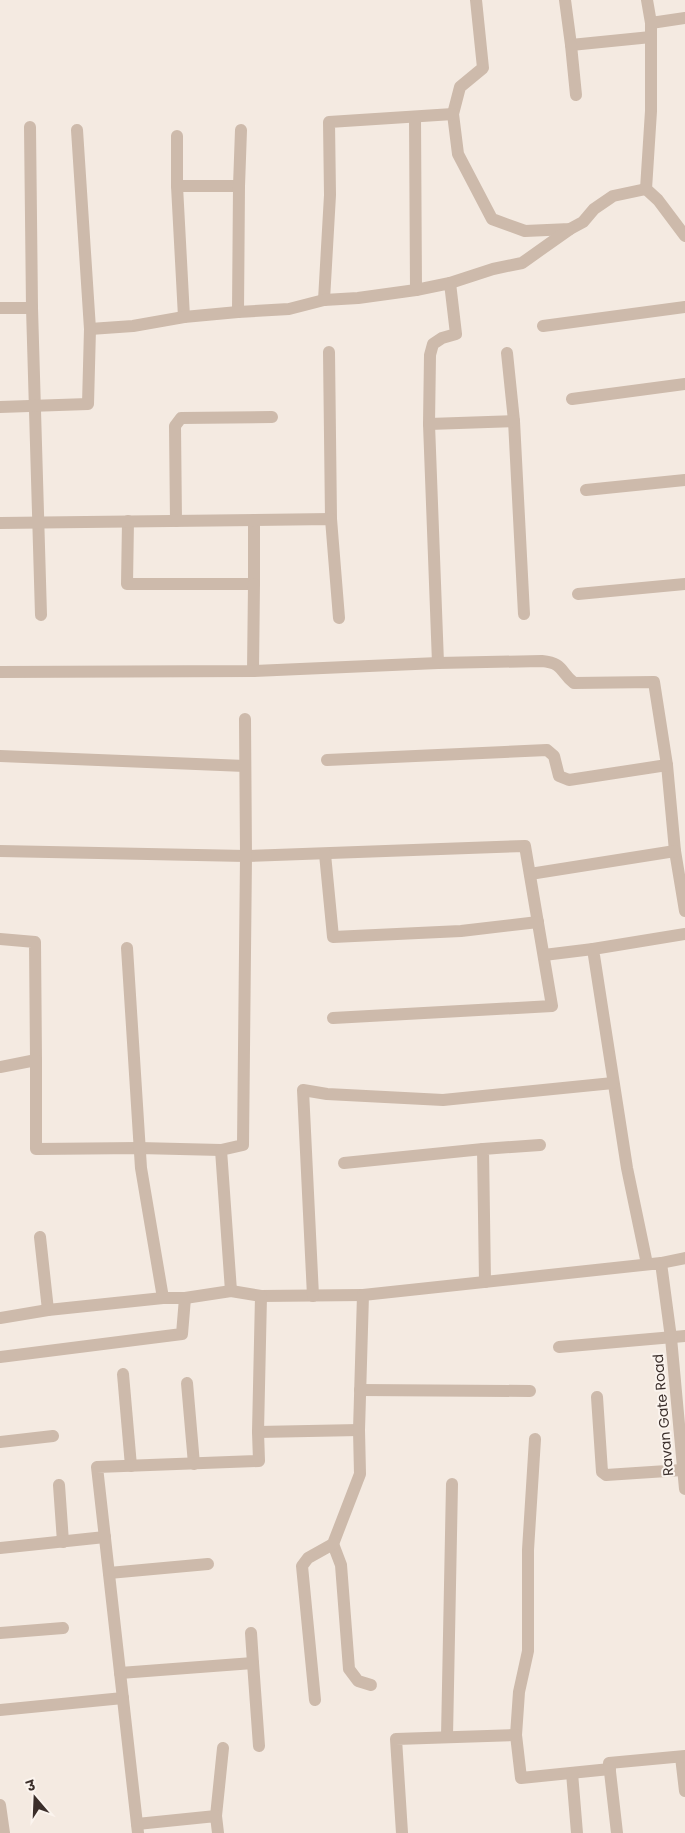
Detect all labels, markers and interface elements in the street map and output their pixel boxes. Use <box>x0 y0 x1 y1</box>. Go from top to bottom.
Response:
street label: Ravan Gate Road <box>648 1353 678 1477</box>
north arrow <box>10 1773 60 1823</box>
text: उ <box>23 1775 39 1797</box>

